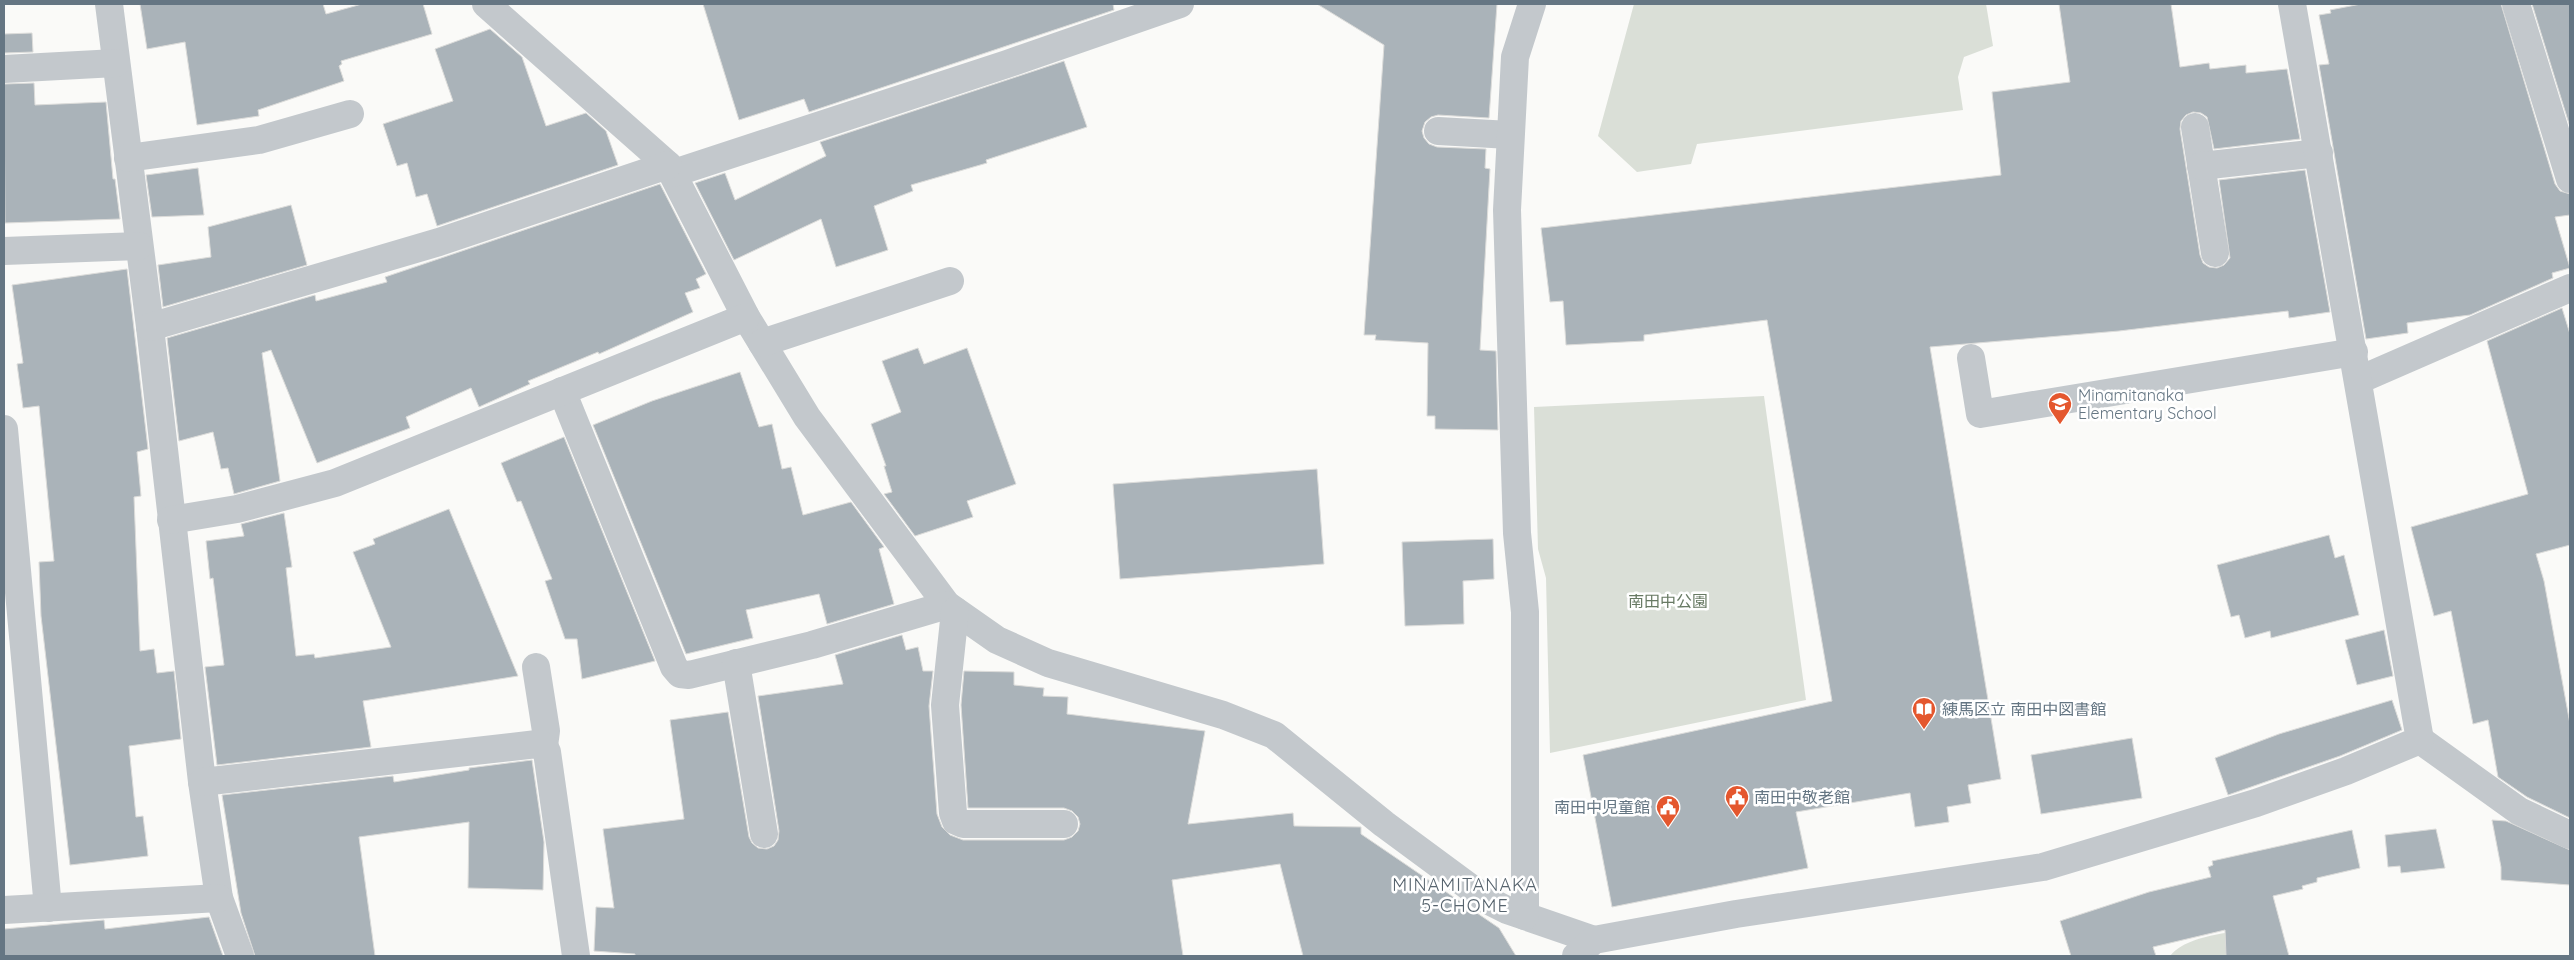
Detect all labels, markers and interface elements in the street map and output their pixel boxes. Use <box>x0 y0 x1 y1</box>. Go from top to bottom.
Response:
place label: Minamitanaka Elementary School <box>2078 385 2217 423</box>
school or university icon: Minamitanaka Elementary School <box>2047 391 2073 425</box>
park label: 南田中公園 <box>1628 591 1708 611</box>
library icon: 練馬区立 南田中図書館 <box>1911 696 1937 730</box>
place label: 練馬区立 南田中図書館 <box>1942 699 2106 719</box>
public building icon: 南田中敬老館 <box>1724 784 1750 818</box>
place label: 南田中敬老館 <box>1754 787 1850 807</box>
public building icon: 南田中児童館 <box>1655 794 1681 828</box>
place label: 南田中児童館 <box>1554 797 1650 817</box>
district label: MINAMITANAKA 5-CHOME <box>1392 873 1538 917</box>

